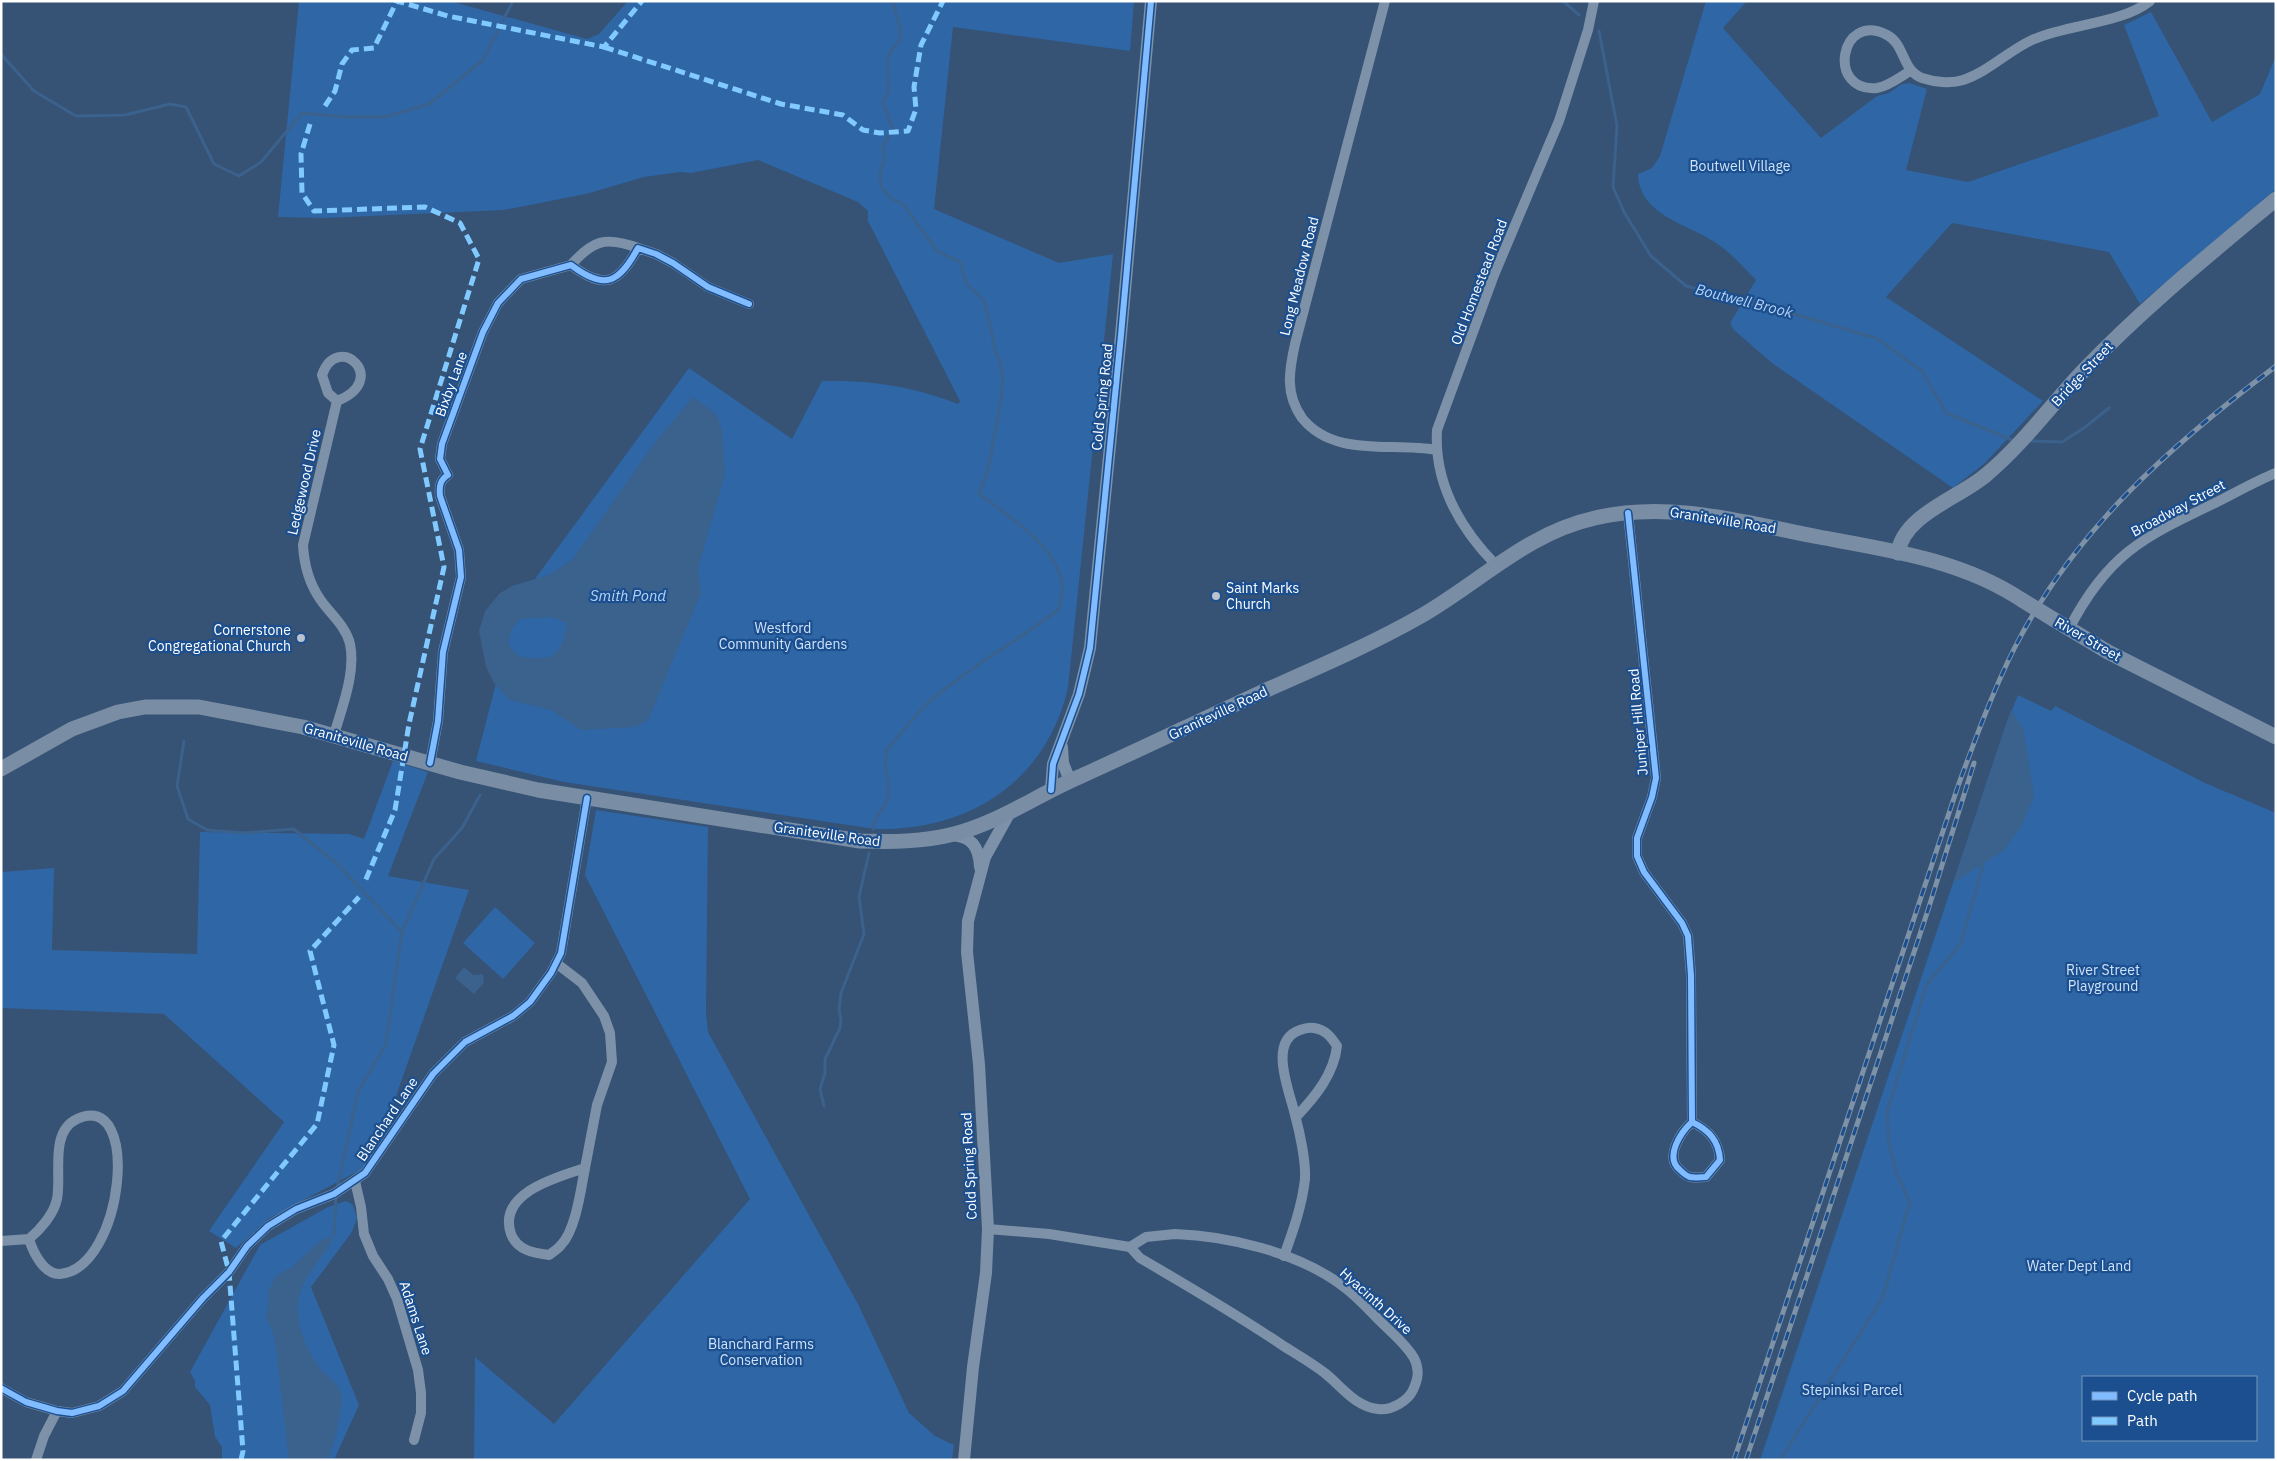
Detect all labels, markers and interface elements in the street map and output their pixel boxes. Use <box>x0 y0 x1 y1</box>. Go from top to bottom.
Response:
park label: Boutwell Village <box>1689 157 1791 175</box>
street label: Long Meadow Road <box>1276 215 1322 337</box>
street label: Old Homestead Road <box>1447 217 1511 347</box>
water label: Boutwell Brook <box>1693 279 1795 322</box>
street label: Bridge Street <box>2047 338 2117 410</box>
street label: Cold Spring Road <box>1087 343 1117 451</box>
street label: Bixby Lane <box>431 349 471 419</box>
street label: Ledgewood Drive <box>283 427 325 537</box>
street label: Broadway Street <box>2128 476 2228 540</box>
street label: Graniteville Road <box>1669 503 1777 537</box>
place label: Saint Marks Church <box>1226 579 1299 613</box>
water label: Smith Pond <box>590 586 666 605</box>
marker: Saint Marks Church <box>1210 590 1222 602</box>
street label: River Street <box>2052 613 2125 665</box>
park label: Westford Community Gardens <box>719 619 847 653</box>
place label: Cornerstone Congregational Church <box>148 621 291 655</box>
marker: Cornerstone Congregational Church <box>295 632 307 644</box>
street label: Juniper Hill Road <box>1624 668 1652 776</box>
street label: Graniteville Road <box>1166 682 1270 744</box>
street label: Graniteville Road <box>302 719 410 765</box>
street label: Graniteville Road <box>773 818 881 850</box>
park label: River Street Playground <box>2066 961 2140 995</box>
street label: Blanchard Lane <box>352 1073 422 1164</box>
street label: Cold Spring Road <box>957 1112 981 1220</box>
park label: Water Dept Land <box>2027 1257 2131 1275</box>
street label: Hyacinth Drive <box>1336 1264 1416 1338</box>
street label: Adams Lane <box>396 1279 437 1358</box>
park label: Blanchard Farms Conservation <box>708 1335 814 1369</box>
legend <box>2082 1376 2257 1441</box>
park label: Stepinksi Parcel <box>1802 1381 1902 1399</box>
text: Cycle path <box>2127 1386 2198 1405</box>
text: Path <box>2127 1411 2158 1430</box>

